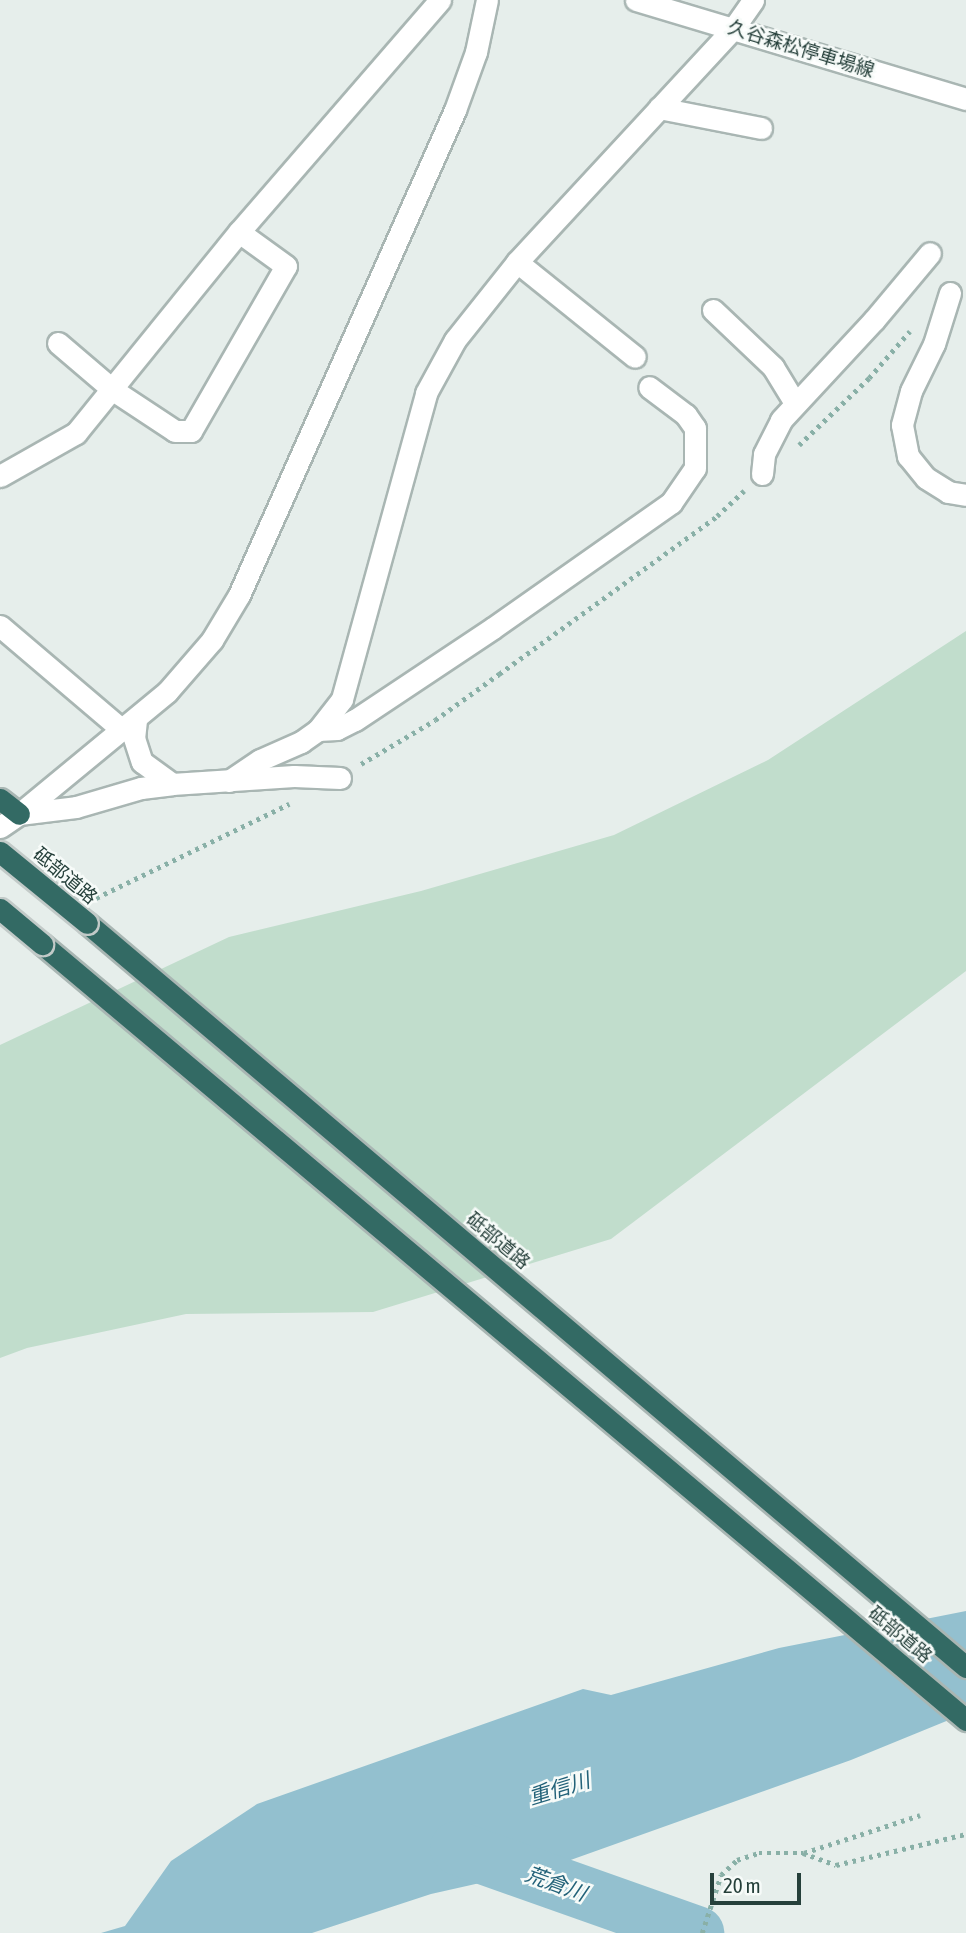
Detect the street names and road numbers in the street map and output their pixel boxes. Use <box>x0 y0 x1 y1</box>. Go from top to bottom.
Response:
street label: 久谷森松停車場線 <box>725 16 877 82</box>
street label: 砥部道路 <box>29 843 101 909</box>
street label: 砥部道路 <box>462 1208 534 1274</box>
street label: 砥部道路 <box>864 1602 936 1668</box>

